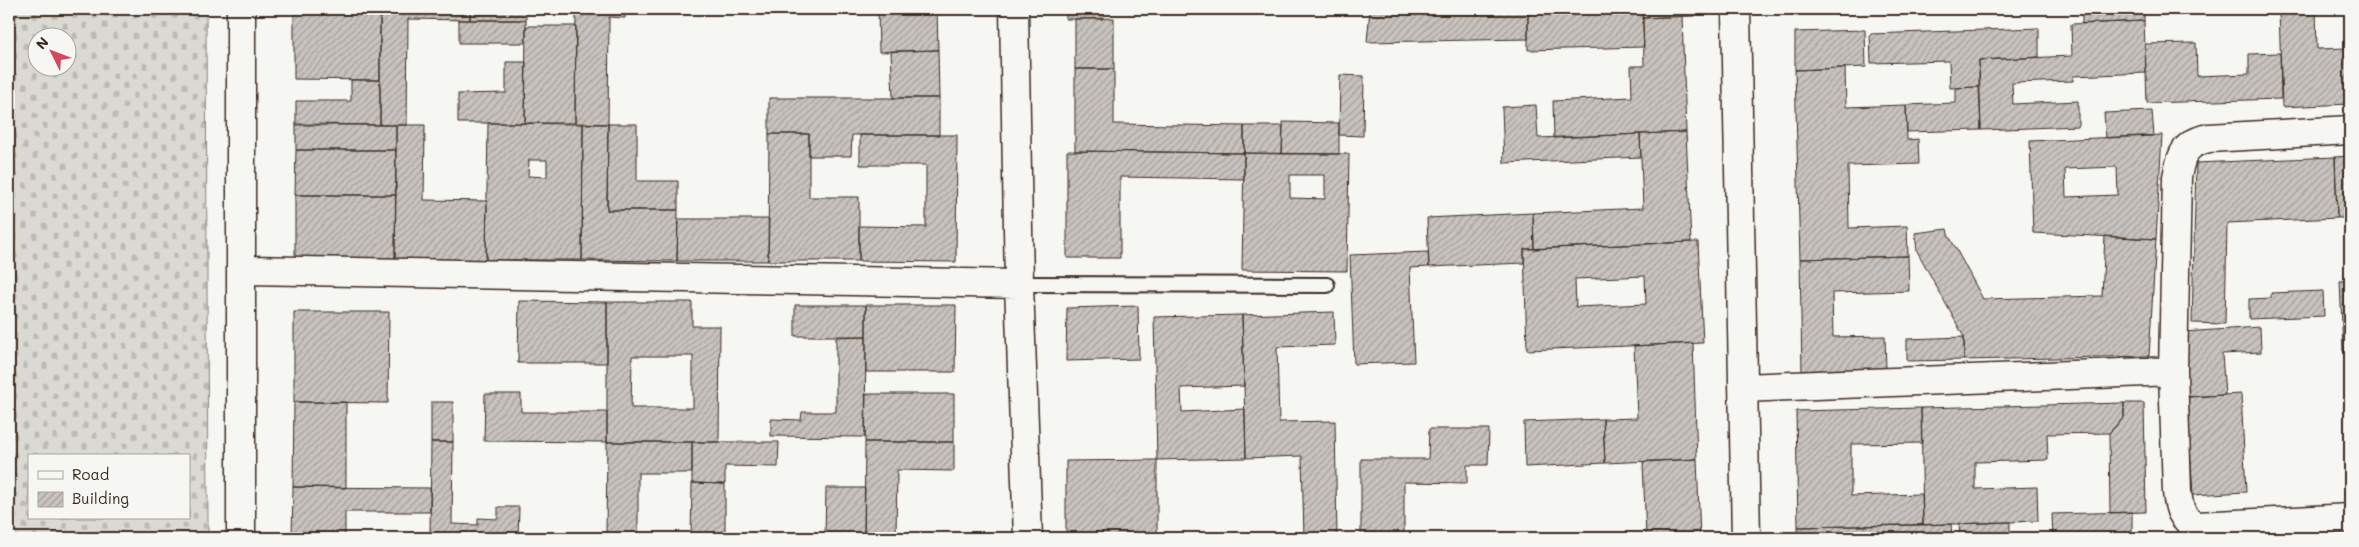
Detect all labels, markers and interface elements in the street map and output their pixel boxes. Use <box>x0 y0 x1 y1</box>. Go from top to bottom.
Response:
north arrow <box>28 28 78 78</box>
text: N <box>31 33 53 53</box>
legend <box>28 454 190 520</box>
text: Road <box>72 464 109 484</box>
text: Building <box>72 488 129 508</box>

